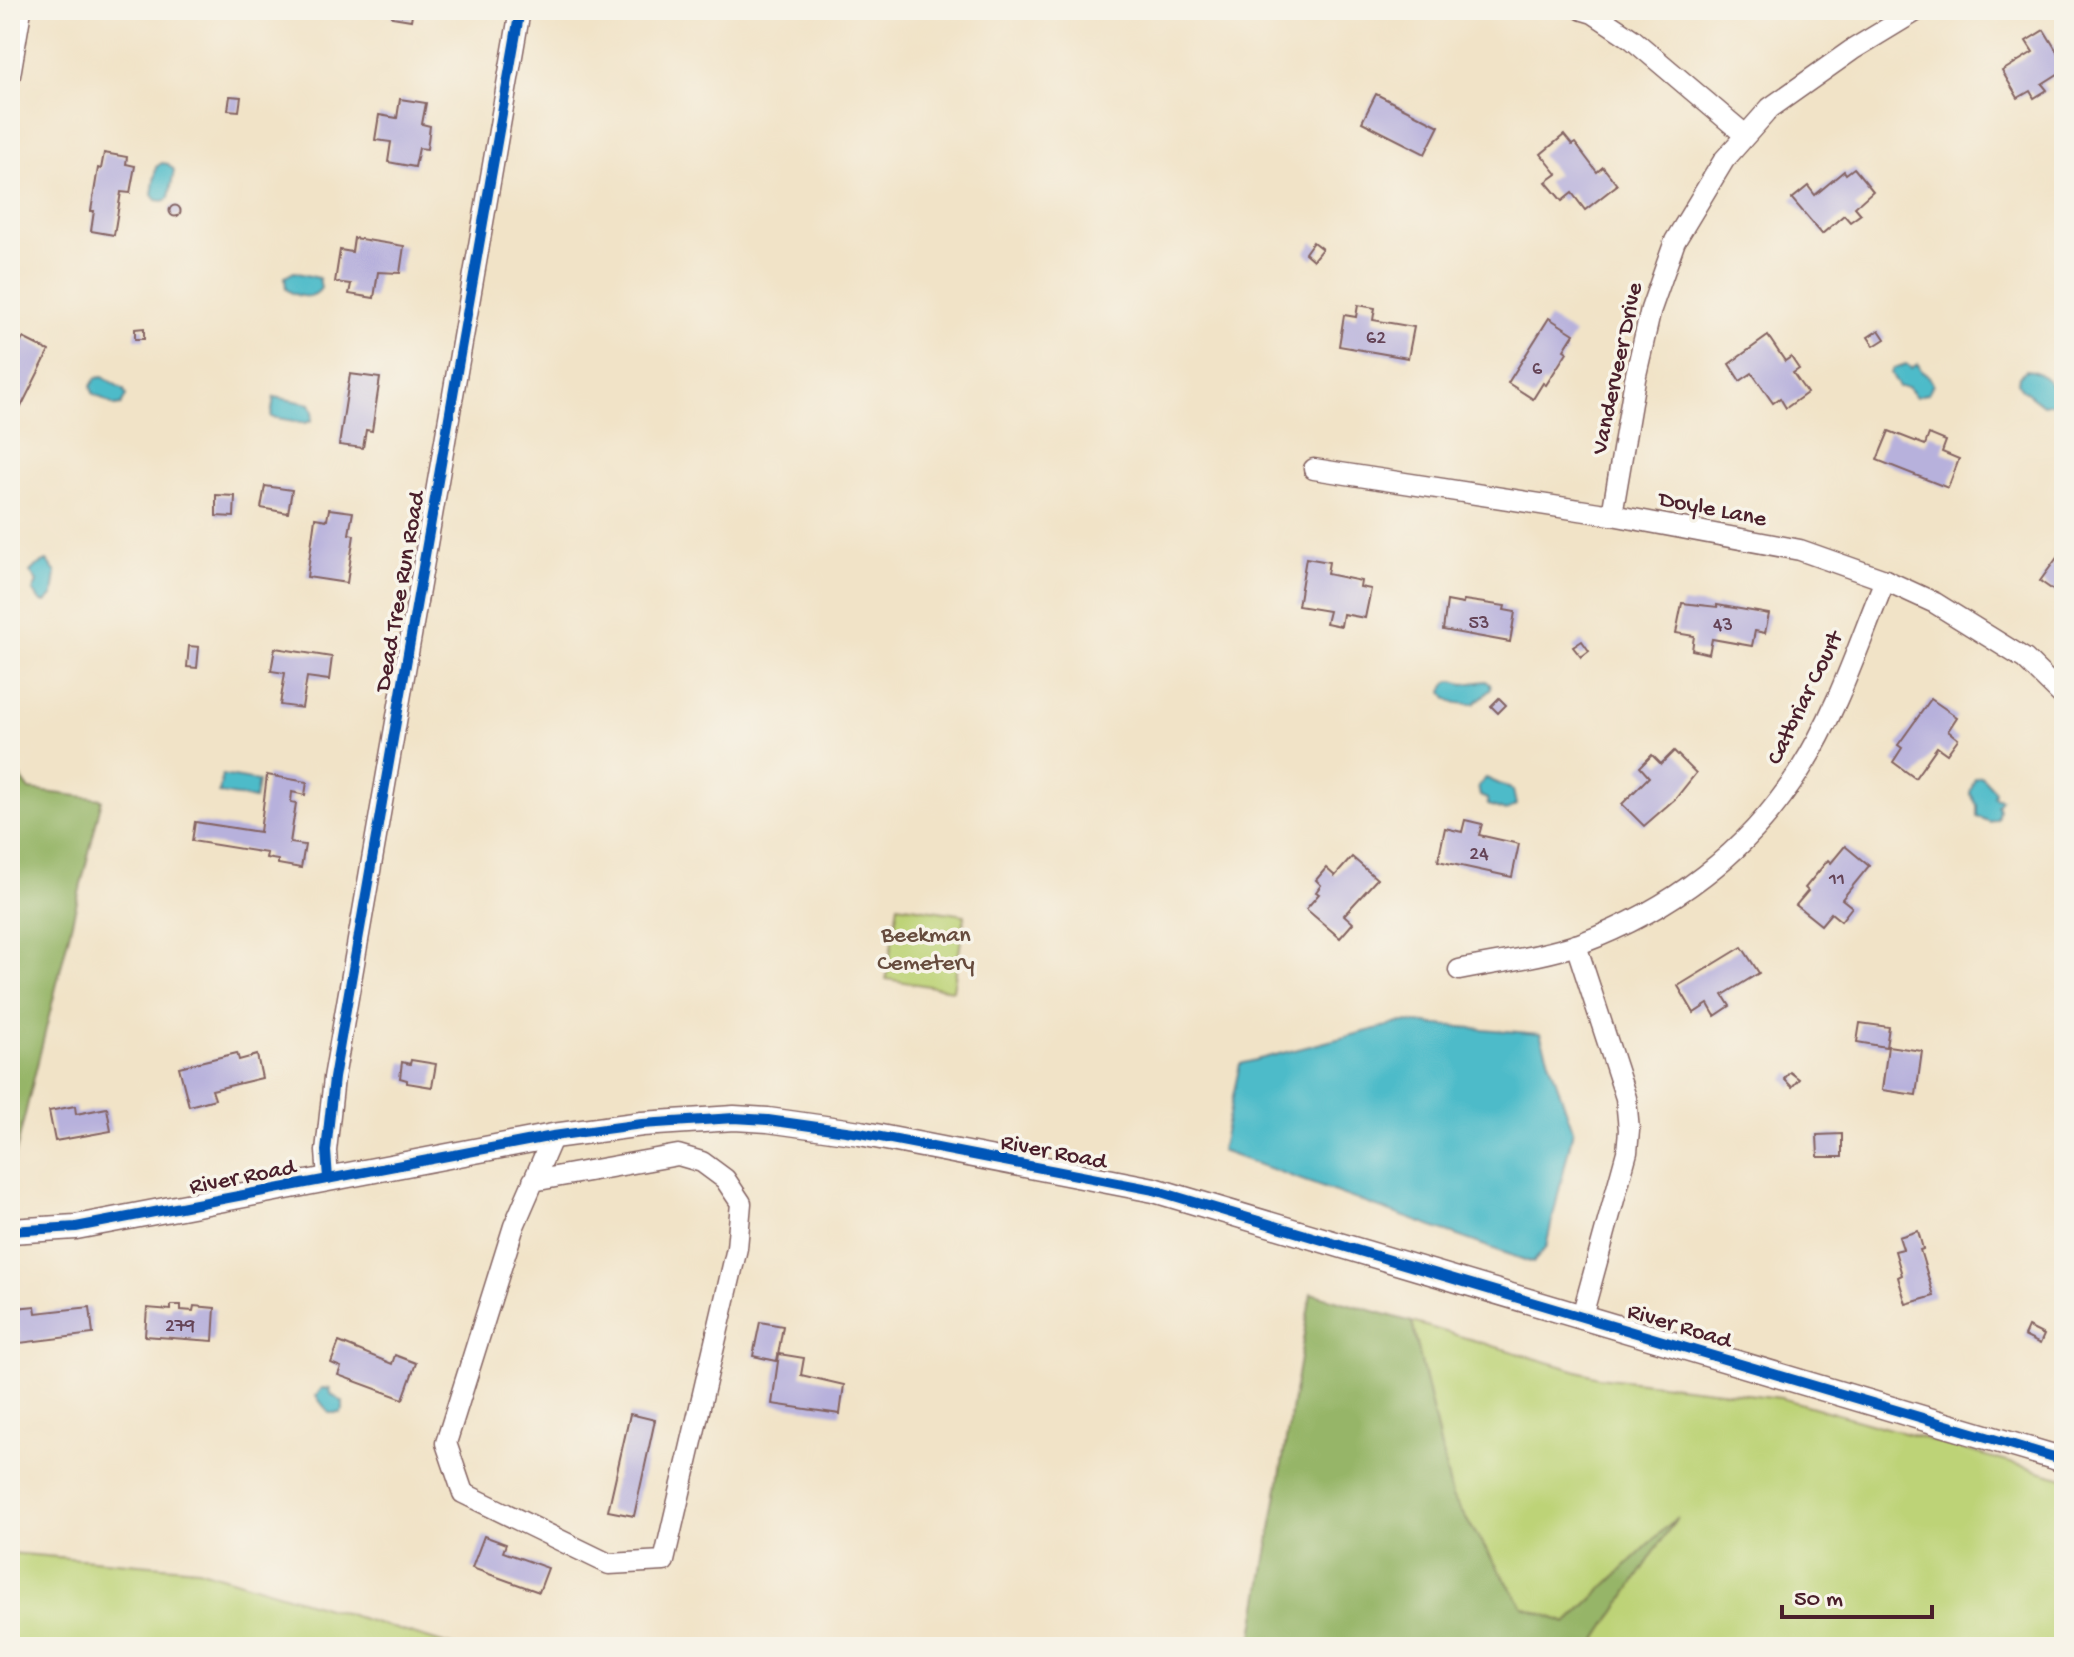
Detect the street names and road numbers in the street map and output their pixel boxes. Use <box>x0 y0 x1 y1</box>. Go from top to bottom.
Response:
street label: Vanderveer Drive <box>1586 280 1651 458</box>
street label: Doyle Lane <box>1654 485 1769 535</box>
street label: Dead Tree Run Road <box>369 487 434 696</box>
street label: Catbriar Court <box>1761 625 1852 770</box>
street label: River Road <box>998 1129 1111 1178</box>
street label: River Road <box>187 1154 300 1203</box>
street label: River Road <box>1623 1298 1736 1357</box>

